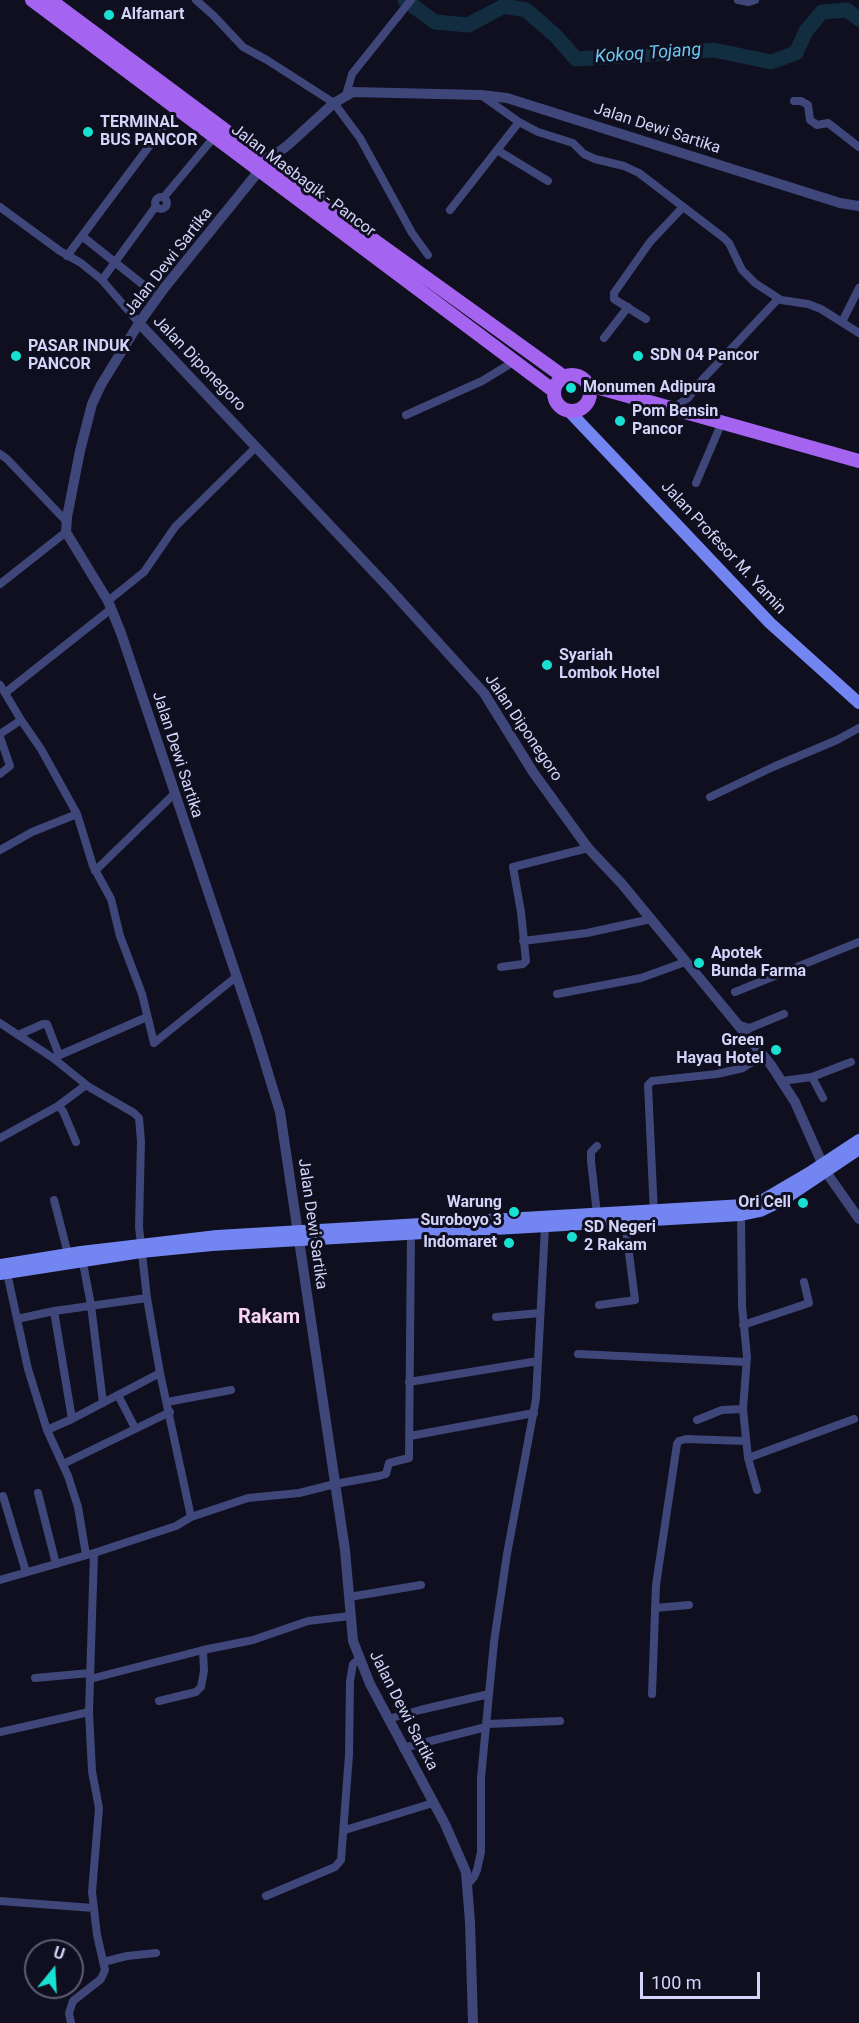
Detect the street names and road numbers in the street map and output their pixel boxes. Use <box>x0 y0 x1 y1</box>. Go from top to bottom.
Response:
street label: Jalan Dewi Sartika <box>591 100 723 158</box>
street label: Jalan Masbagik - Pancor <box>227 121 379 241</box>
street label: Jalan Dewi Sartika <box>121 204 217 320</box>
street label: Jalan Diponegoro <box>149 312 249 416</box>
street label: Jalan Profesor M. Yamin <box>656 478 790 618</box>
street label: Jalan Diponegoro <box>480 671 566 785</box>
street label: Jalan Dewi Sartika <box>148 689 206 821</box>
street label: Jalan Dewi Sartika <box>293 1157 331 1291</box>
street label: Jalan Dewi Sartika <box>365 1648 441 1774</box>

